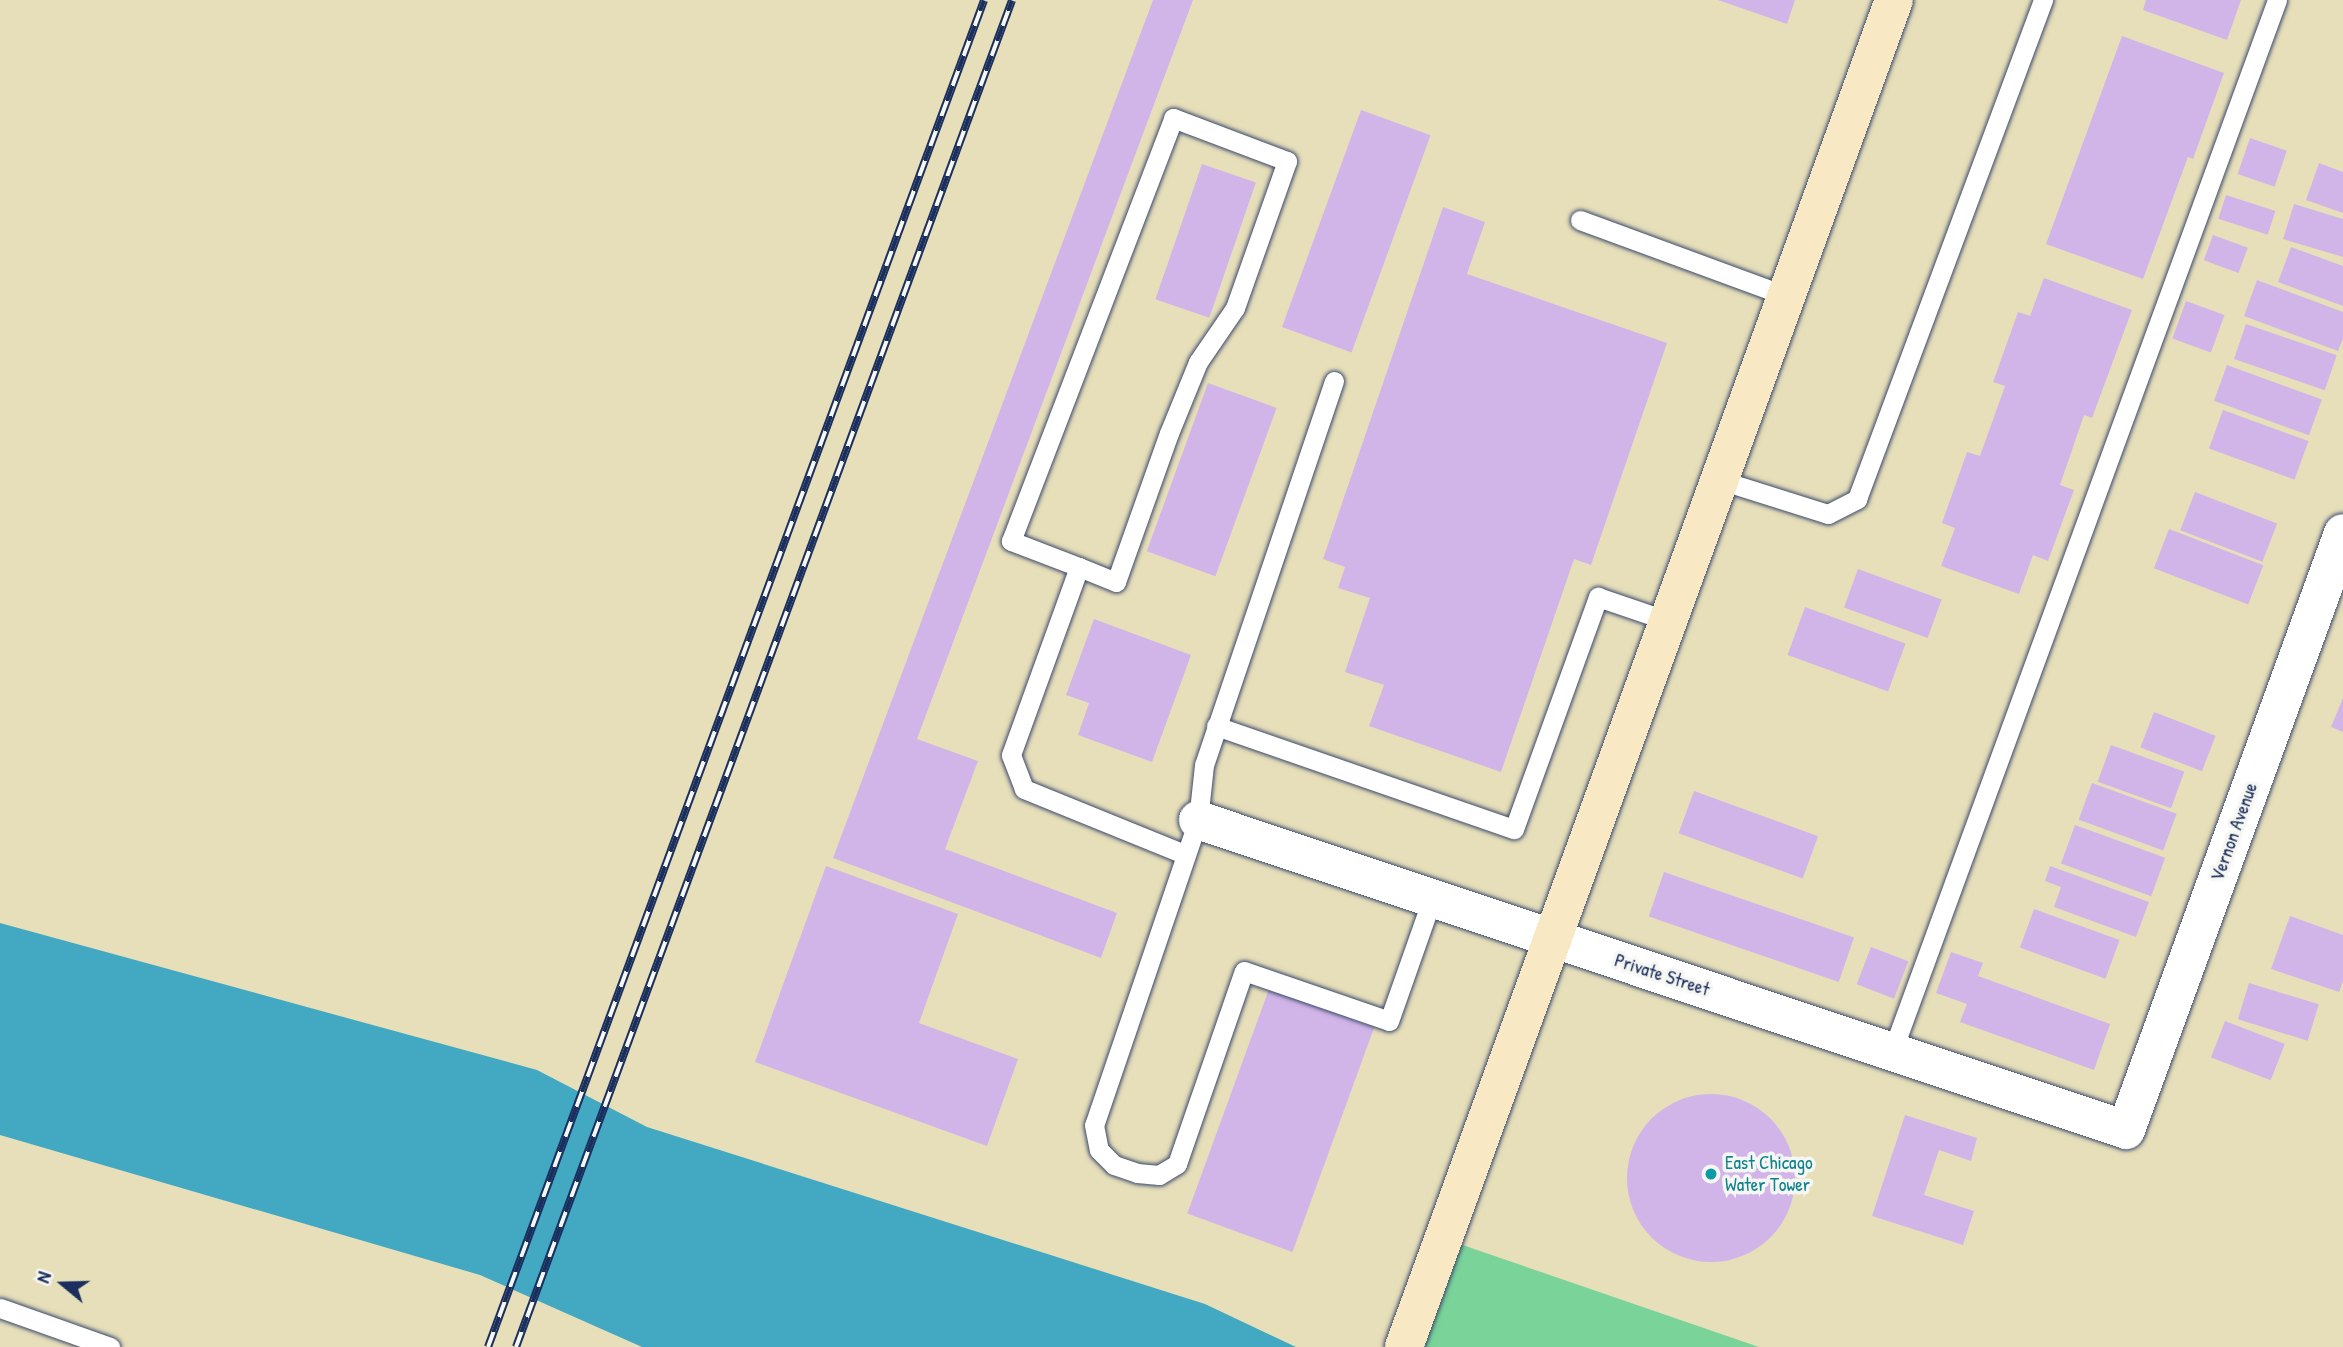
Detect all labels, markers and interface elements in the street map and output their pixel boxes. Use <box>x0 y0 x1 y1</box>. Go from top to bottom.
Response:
street label: Vernon Avenue <box>2206 780 2262 884</box>
street label: Private Street <box>1612 949 1712 1001</box>
place label: East Chicago Water Tower <box>1725 1152 1813 1196</box>
marker: East Chicago Water Tower <box>1703 1166 1719 1182</box>
north arrow <box>28 1249 98 1319</box>
text: N <box>29 1268 57 1286</box>

